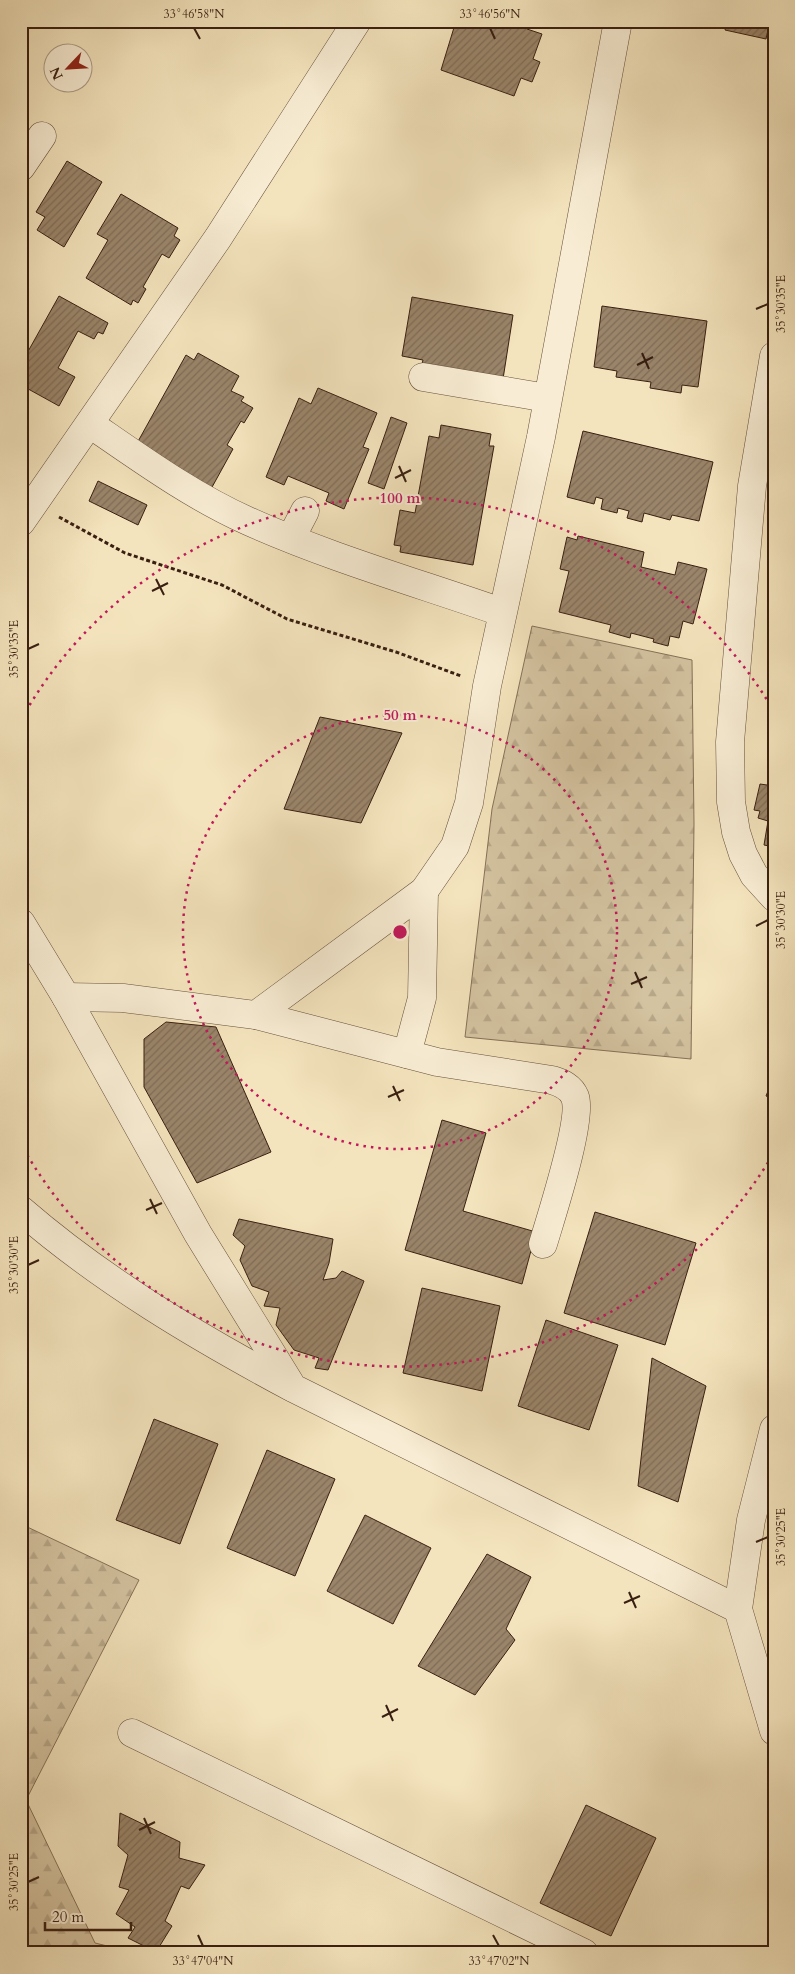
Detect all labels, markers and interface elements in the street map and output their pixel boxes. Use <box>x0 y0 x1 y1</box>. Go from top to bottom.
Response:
text: 33°46'58"N <box>164 6 225 22</box>
text: 33°46'56"N <box>460 6 521 22</box>
north arrow <box>42 42 92 92</box>
text: N <box>45 64 68 83</box>
text: 35°30'35"E <box>773 275 789 333</box>
text: 100 m <box>380 488 421 508</box>
text: 35°30'35"E <box>6 620 22 678</box>
text: 50 m <box>383 705 417 725</box>
text: 35°30'30"E <box>773 891 789 949</box>
centre of rings <box>391 923 409 941</box>
text: 35°30'30"E <box>6 1236 22 1294</box>
text: 35°30'25"E <box>773 1508 789 1566</box>
text: 35°30'25"E <box>6 1853 22 1911</box>
scale bar <box>45 1899 131 1931</box>
text: 20 m <box>52 1907 84 1927</box>
text: 33°47'04"N <box>173 1953 234 1969</box>
text: 33°47'02"N <box>469 1953 530 1969</box>

